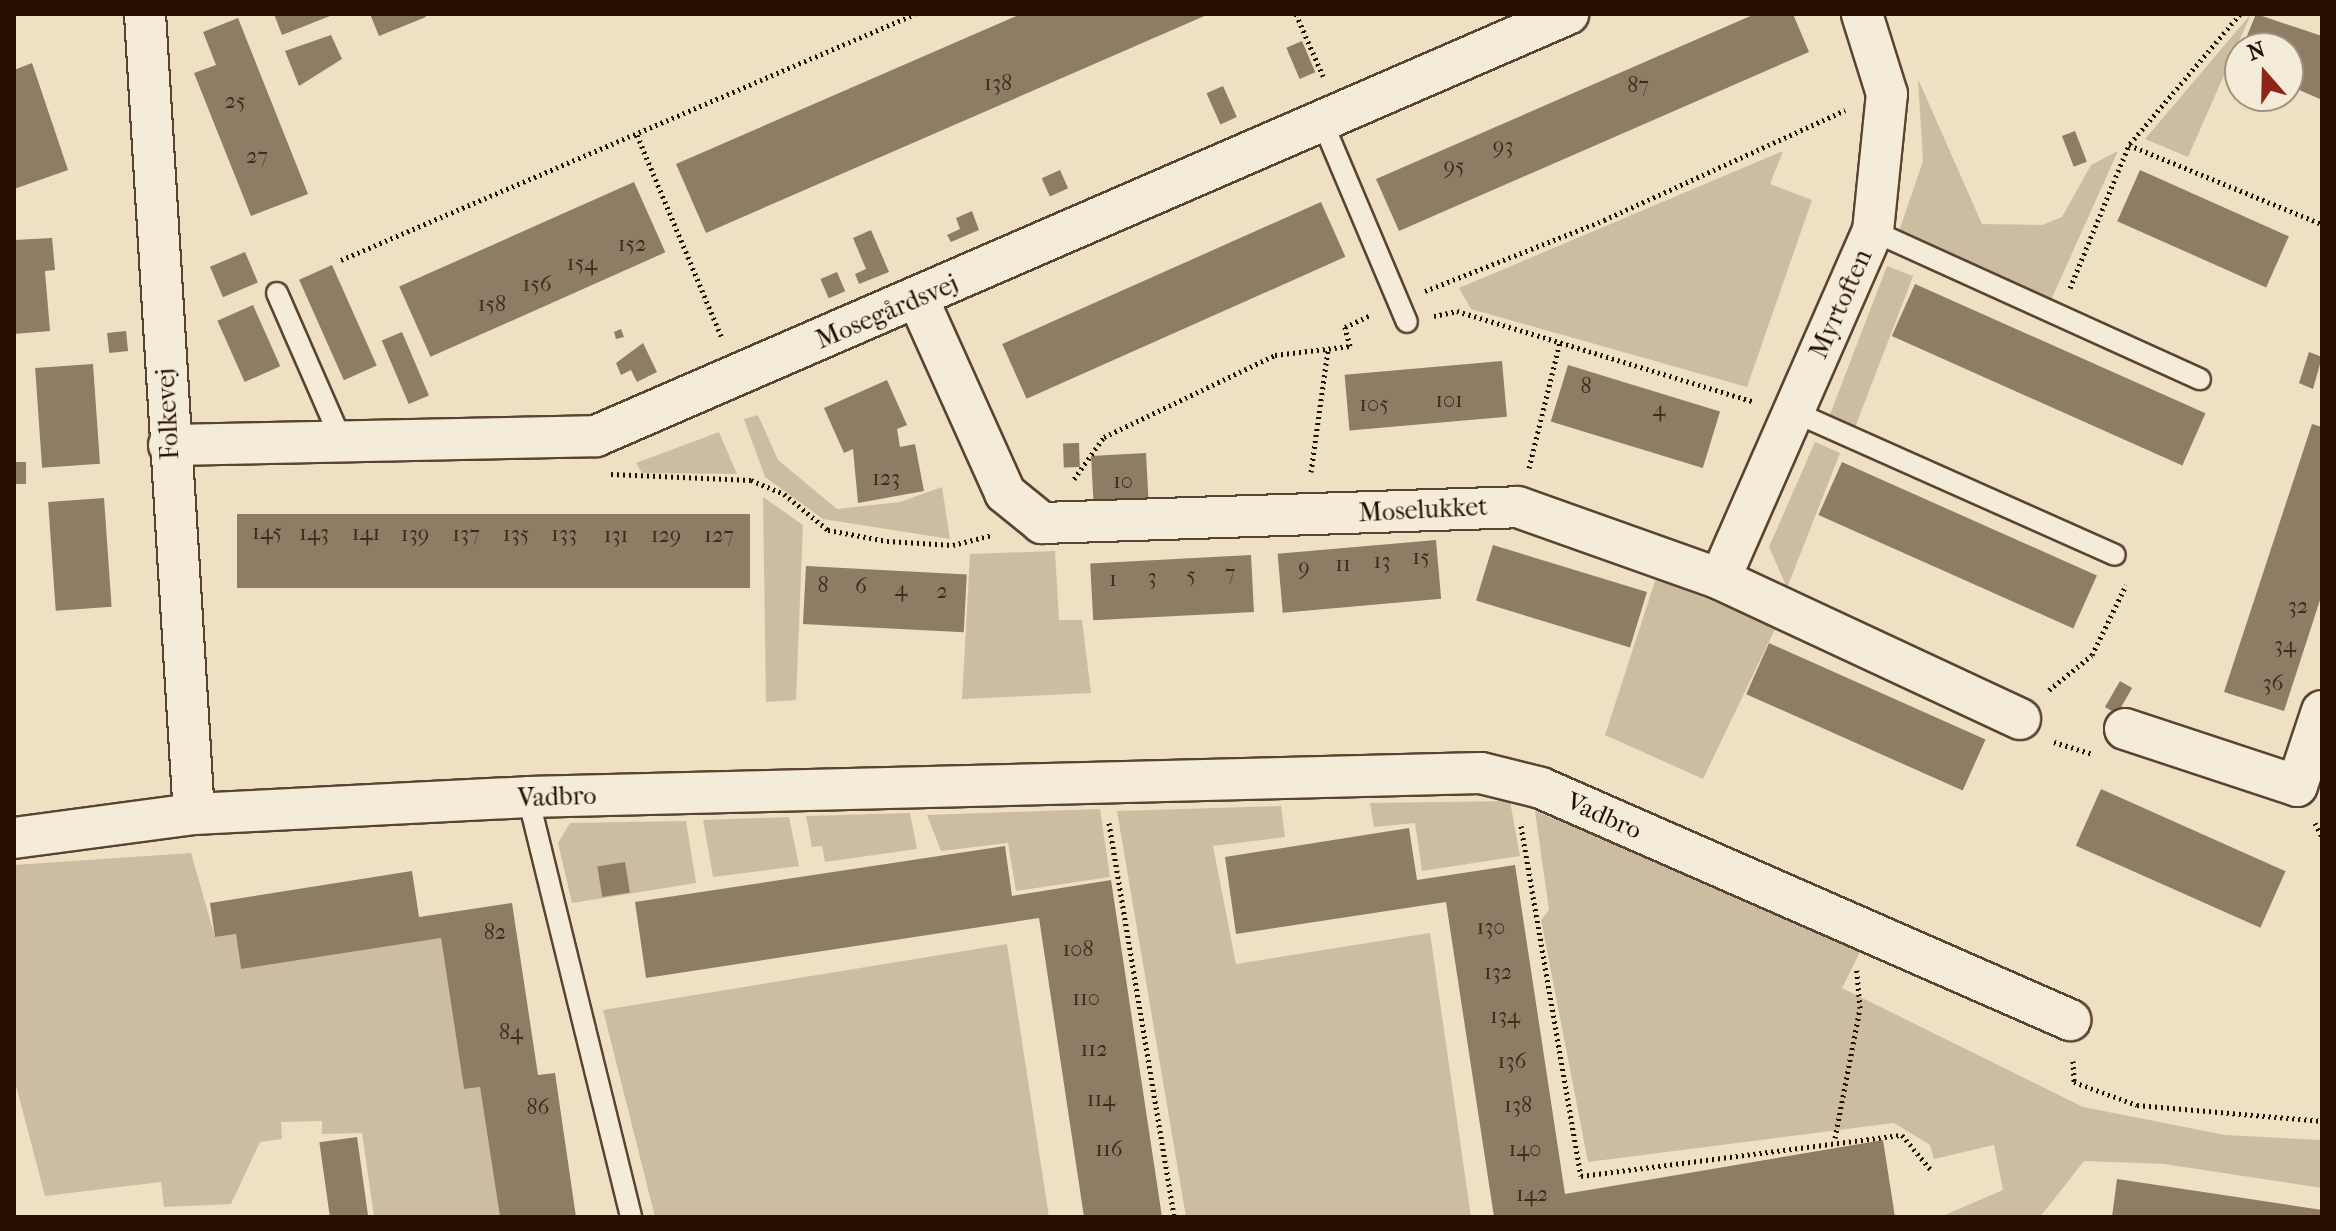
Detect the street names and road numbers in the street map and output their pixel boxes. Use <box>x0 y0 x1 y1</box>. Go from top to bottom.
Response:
street label: Myrtoften <box>1803 244 1879 364</box>
street label: Mosegårdsvej <box>811 268 963 356</box>
street label: Folkevej <box>150 367 186 461</box>
street label: Moselukket <box>1358 491 1488 529</box>
street label: Vadbro <box>517 780 597 814</box>
street label: Vadbro <box>1562 786 1646 846</box>

